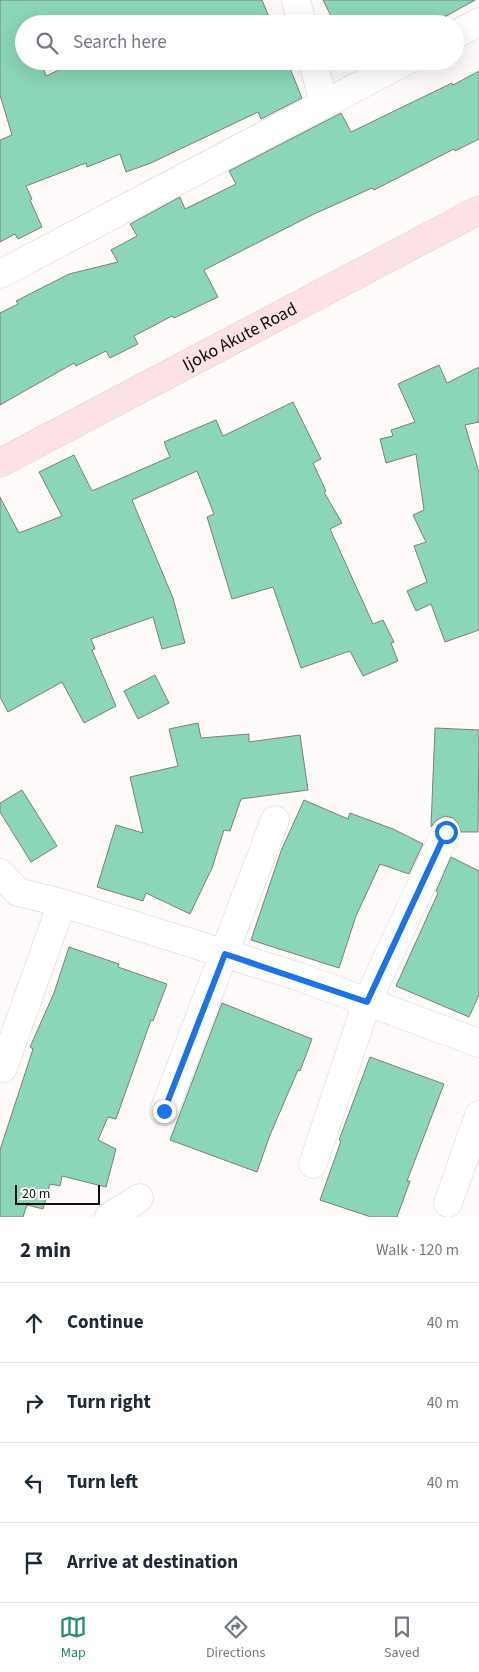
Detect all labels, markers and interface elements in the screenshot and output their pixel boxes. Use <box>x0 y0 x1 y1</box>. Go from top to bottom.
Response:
search box <box>15 15 464 70</box>
icon: search <box>33 29 61 57</box>
text: Search here <box>73 29 167 56</box>
street label: Ijoko Akute Road <box>178 296 302 377</box>
route start <box>435 821 458 844</box>
route end <box>153 1100 176 1123</box>
scale bar <box>15 1182 100 1205</box>
text: 20 m <box>22 1184 50 1204</box>
text: 2 min <box>20 1235 71 1265</box>
text: Walk · 120 m <box>376 1239 459 1261</box>
icon: ahead <box>20 1309 48 1337</box>
text: Continue <box>67 1309 144 1336</box>
text: 40 m <box>427 1312 459 1334</box>
icon: right <box>20 1389 48 1417</box>
text: Turn right <box>67 1389 151 1416</box>
text: 40 m <box>427 1392 459 1414</box>
icon: left <box>20 1469 48 1497</box>
text: Turn left <box>67 1469 138 1496</box>
text: 40 m <box>427 1472 459 1494</box>
icon: arrive <box>20 1549 48 1577</box>
text: Arrive at destination <box>67 1549 238 1576</box>
tab: Map <box>59 1613 87 1663</box>
tab: Directions <box>206 1613 265 1663</box>
tab: Saved <box>384 1613 420 1663</box>

